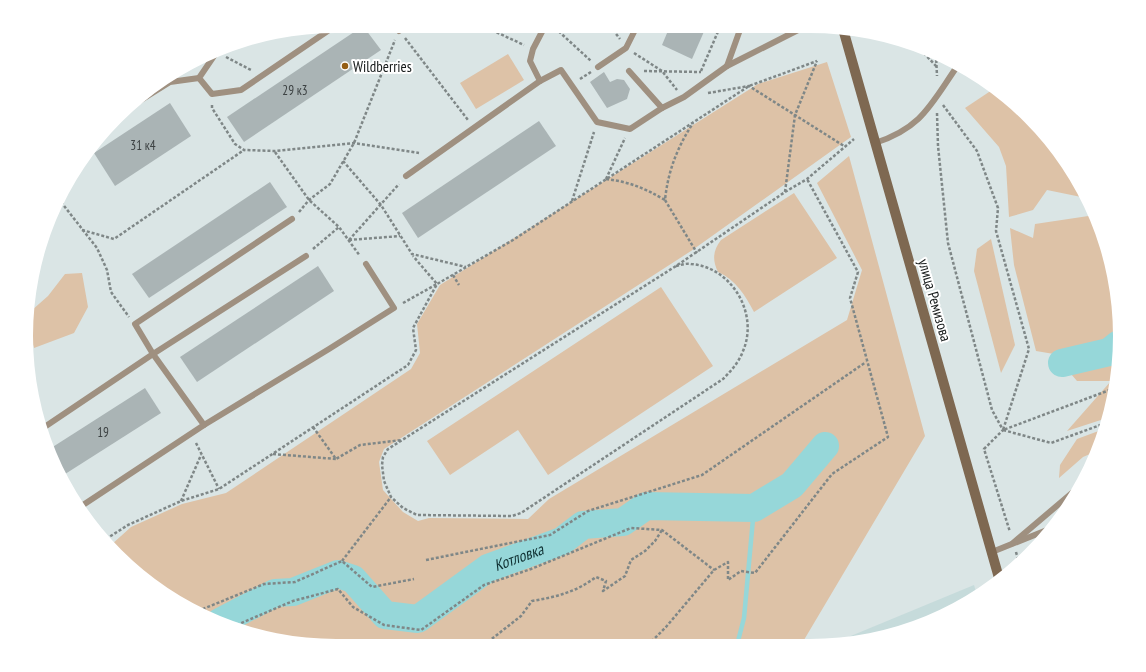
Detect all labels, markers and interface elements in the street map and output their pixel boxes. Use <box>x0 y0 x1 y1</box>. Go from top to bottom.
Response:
place label: Wildberries <box>353 57 412 76</box>
marker: Wildberries <box>340 61 350 71</box>
house number: 29 к3 <box>282 82 308 99</box>
house number: 31 к4 <box>130 137 156 154</box>
street label: улица Ремизова <box>914 257 956 343</box>
house number: 19 <box>97 424 109 441</box>
water label: Котловка <box>491 538 548 575</box>

